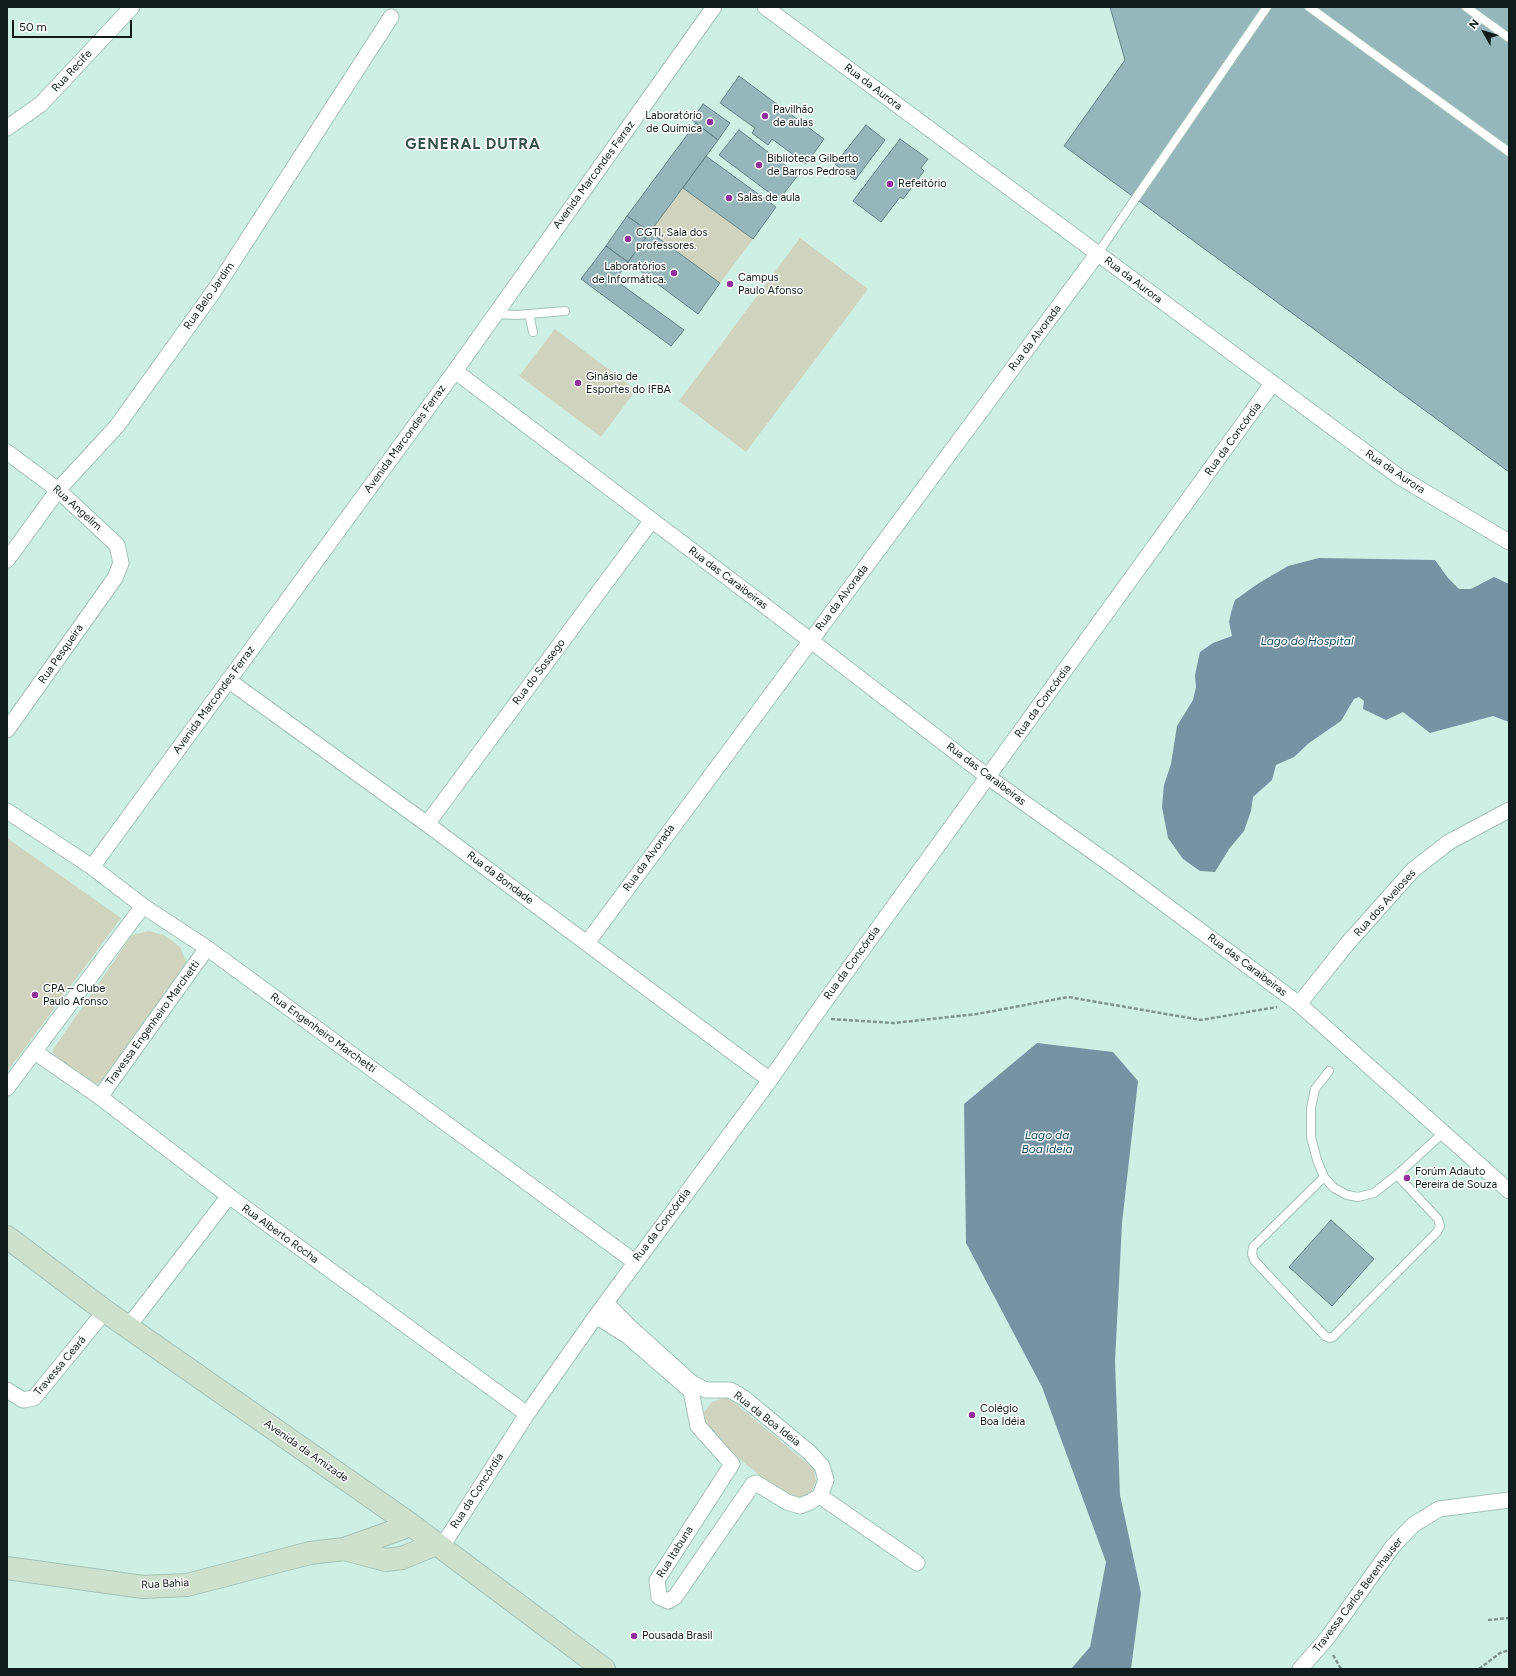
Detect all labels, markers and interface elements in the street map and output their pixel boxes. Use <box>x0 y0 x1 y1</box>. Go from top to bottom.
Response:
scale bar <box>14 12 134 38</box>
north arrow <box>1464 12 1504 52</box>
text: N <box>1467 17 1482 32</box>
text: 50 m <box>19 20 47 34</box>
street label: Rua Recife <box>49 47 95 95</box>
street label: Rua da Aurora <box>841 61 905 113</box>
place label: Pavilhão de aulas <box>773 103 814 129</box>
place label: Laboratório de Química <box>645 109 702 135</box>
marker: Pavilhão de aulas <box>760 111 770 121</box>
marker: Laboratório de Química <box>705 117 715 127</box>
street label: Avenida Marcondes Ferraz <box>550 118 638 232</box>
district label: GENERAL DUTRA <box>405 136 541 154</box>
place label: Biblioteca Gilberto de Barros Pedrosa <box>767 152 858 178</box>
marker: Biblioteca Gilberto de Barros Pedrosa <box>754 160 764 170</box>
place label: Refeitório <box>898 177 947 191</box>
marker: Refeitório <box>885 179 895 189</box>
place label: Salas de aula <box>737 191 800 205</box>
marker: Salas de aula <box>724 193 734 203</box>
place label: CGTI, Sala dos professores. <box>636 226 708 252</box>
marker: CGTI, Sala dos professores. <box>623 234 633 244</box>
street label: Rua da Aurora <box>1101 254 1165 306</box>
street label: Rua Belo Jardim <box>181 260 237 332</box>
place label: Laboratórios de Informática. <box>592 260 666 286</box>
marker: Laboratórios de Informática. <box>669 268 679 278</box>
place label: Campus Paulo Afonso <box>738 271 803 297</box>
marker: Campus Paulo Afonso <box>725 279 735 289</box>
street label: Rua da Alvorada <box>1006 302 1064 374</box>
place label: Ginásio de Esportes do IFBA <box>586 370 671 396</box>
marker: Ginásio de Esportes do IFBA <box>573 378 583 388</box>
street label: Avenida Marcondes Ferraz <box>361 382 449 496</box>
street label: Rua da Concórdia <box>1202 400 1264 478</box>
street label: Rua da Aurora <box>1363 447 1427 497</box>
street label: Rua Angelim <box>50 482 104 534</box>
street label: Rua das Caraibeiras <box>686 544 770 612</box>
street label: Rua da Alvorada <box>813 562 871 634</box>
street label: Rua Pesqueira <box>36 622 86 686</box>
water label: Lago do Hospital <box>1260 634 1354 648</box>
street label: Rua do Sossego <box>510 636 568 708</box>
street label: Avenida Marcondes Ferraz <box>170 643 258 757</box>
street label: Rua da Concórdia <box>1012 662 1074 740</box>
street label: Rua das Caraibeiras <box>944 740 1028 808</box>
street label: Rua da Alvorada <box>620 822 678 894</box>
street label: Rua da Bondade <box>464 849 536 907</box>
street label: Rua dos Aveloses <box>1351 867 1419 939</box>
street label: Rua da Concórdia <box>821 924 883 1002</box>
street label: Rua das Caraibeiras <box>1205 931 1289 999</box>
street label: Travessa Engenheiro Marchetti <box>103 958 203 1088</box>
place label: CPA – Clube Paulo Afonso <box>43 982 108 1008</box>
marker: CPA – Clube Paulo Afonso <box>30 990 40 1000</box>
street label: Rua Engenheiro Marchetti <box>267 990 379 1076</box>
water label: Lago da Boa Ideia <box>1021 1128 1073 1156</box>
place label: Forúm Adauto Pereira de Souza <box>1415 1165 1497 1191</box>
marker: Forúm Adauto Pereira de Souza <box>1402 1173 1412 1183</box>
street label: Rua da Concórdia <box>630 1186 694 1264</box>
street label: Rua Alberto Rocha <box>239 1202 321 1266</box>
street label: Travessa Ceará <box>31 1333 89 1399</box>
street label: Rua da Boa Ideia <box>731 1389 803 1449</box>
place label: Colégio Boa Idéia <box>980 1402 1025 1428</box>
marker: Colégio Boa Idéia <box>967 1410 977 1420</box>
street label: Avenida da Amizade <box>261 1417 351 1485</box>
street label: Rua da Concórdia <box>448 1451 506 1531</box>
street label: Rua Itabuna <box>654 1524 696 1580</box>
street label: Travessa Carlos Berenhauser <box>1311 1535 1405 1655</box>
street label: Rua Bahia <box>141 1576 189 1592</box>
place label: Pousada Brasil <box>642 1629 712 1643</box>
marker: Pousada Brasil <box>629 1631 639 1641</box>

